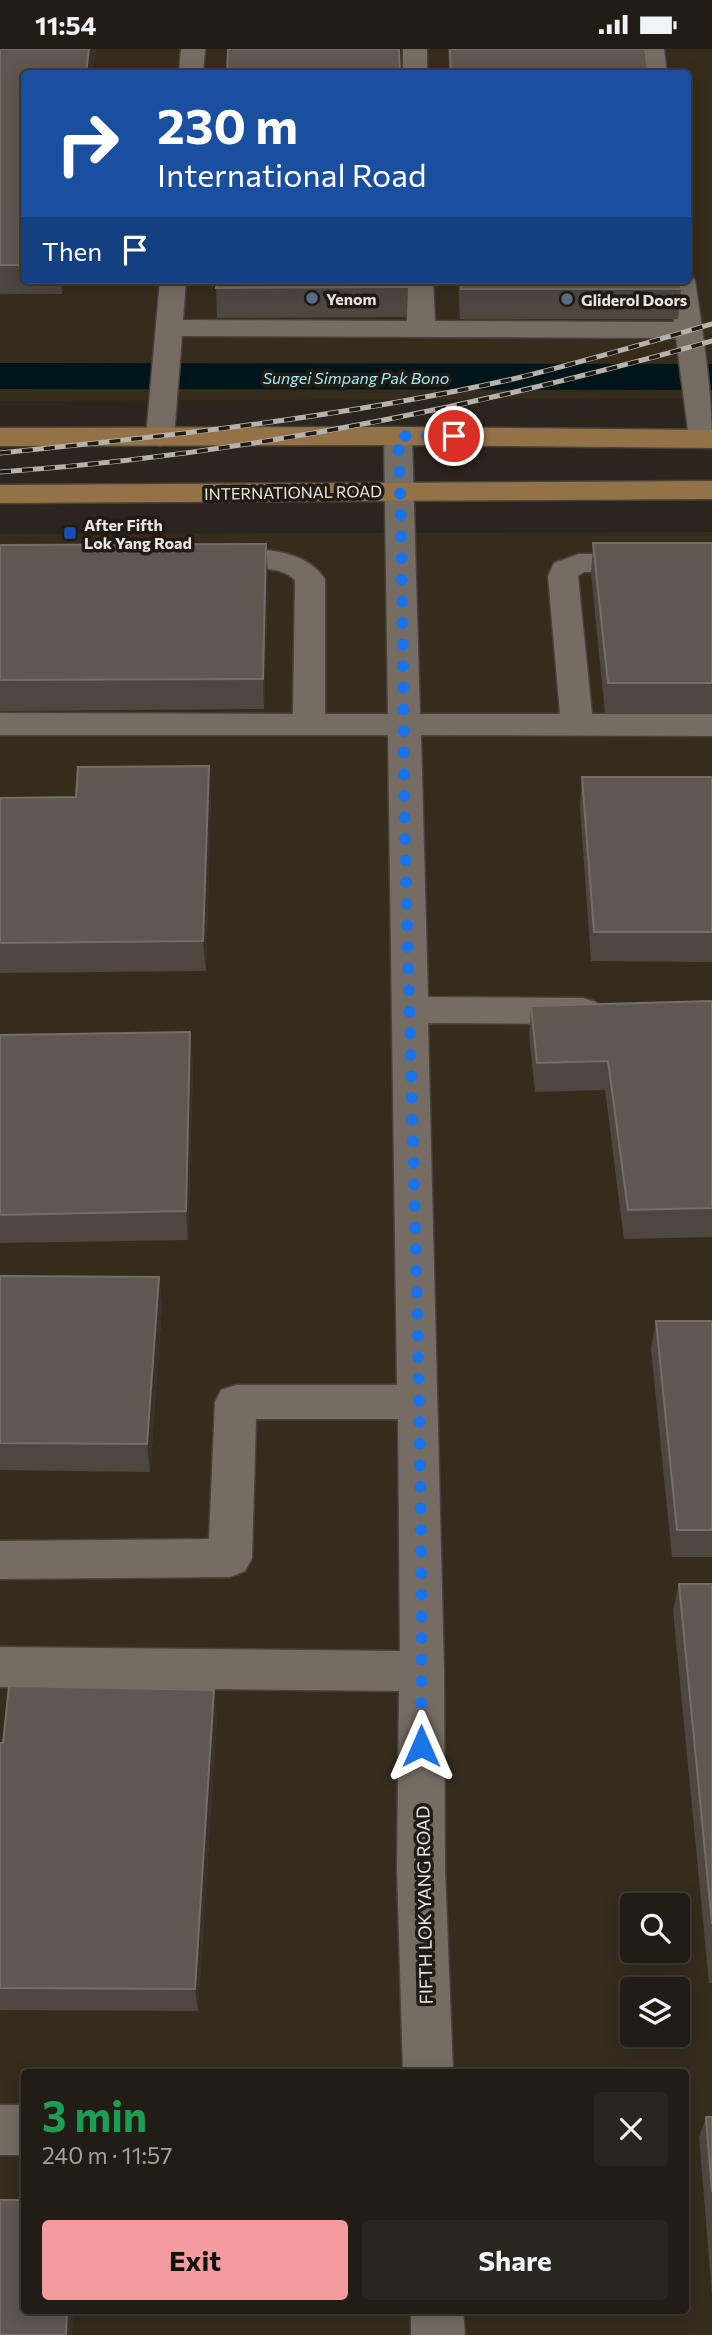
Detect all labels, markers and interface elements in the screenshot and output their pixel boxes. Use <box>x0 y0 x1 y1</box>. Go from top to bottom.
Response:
text: 11:54 <box>35 9 97 40</box>
text: 230 m <box>157 94 298 154</box>
icon: right <box>42 98 133 189</box>
text: International Road <box>157 154 426 194</box>
icon: arrive <box>116 231 154 269</box>
text: Then <box>42 235 102 266</box>
place label: Yenom <box>326 289 377 308</box>
marker: Yenom <box>304 290 320 306</box>
place label: Gliderol Doors <box>581 290 687 309</box>
marker: Gliderol Doors <box>559 291 575 307</box>
water label: Sungei Simpang Pak Bono <box>263 368 449 387</box>
pin <box>424 406 484 466</box>
icon: arrive <box>435 417 473 455</box>
street label: INTERNATIONAL ROAD <box>204 481 382 503</box>
place label: After Fifth Lok Yang Road <box>84 515 192 552</box>
marker: After Fifth Lok Yang Road <box>62 525 78 541</box>
position arrow <box>384 1709 458 1783</box>
street label: FIFTH LOK YANG ROAD <box>411 1805 437 2005</box>
map controls <box>620 1893 690 2047</box>
button: search <box>620 1893 690 1963</box>
button: layers <box>620 1977 690 2047</box>
text: 3 min <box>42 2089 147 2141</box>
button: close <box>594 2092 668 2166</box>
text: 240 m · 11:57 <box>42 2141 172 2169</box>
button: Exit <box>42 2220 348 2300</box>
button: Share <box>362 2220 668 2300</box>

